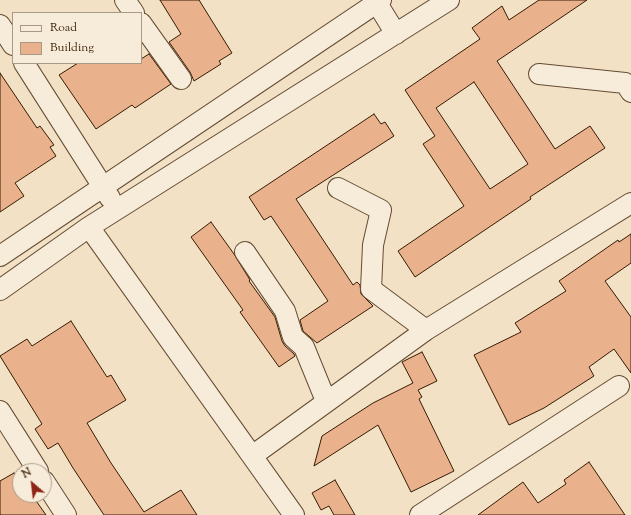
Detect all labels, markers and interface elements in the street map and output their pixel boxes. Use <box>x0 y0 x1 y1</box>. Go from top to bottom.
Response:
legend <box>12 12 142 64</box>
text: Road <box>50 19 77 37</box>
text: Building <box>50 39 94 57</box>
north arrow <box>12 463 52 503</box>
text: N <box>19 464 34 482</box>

